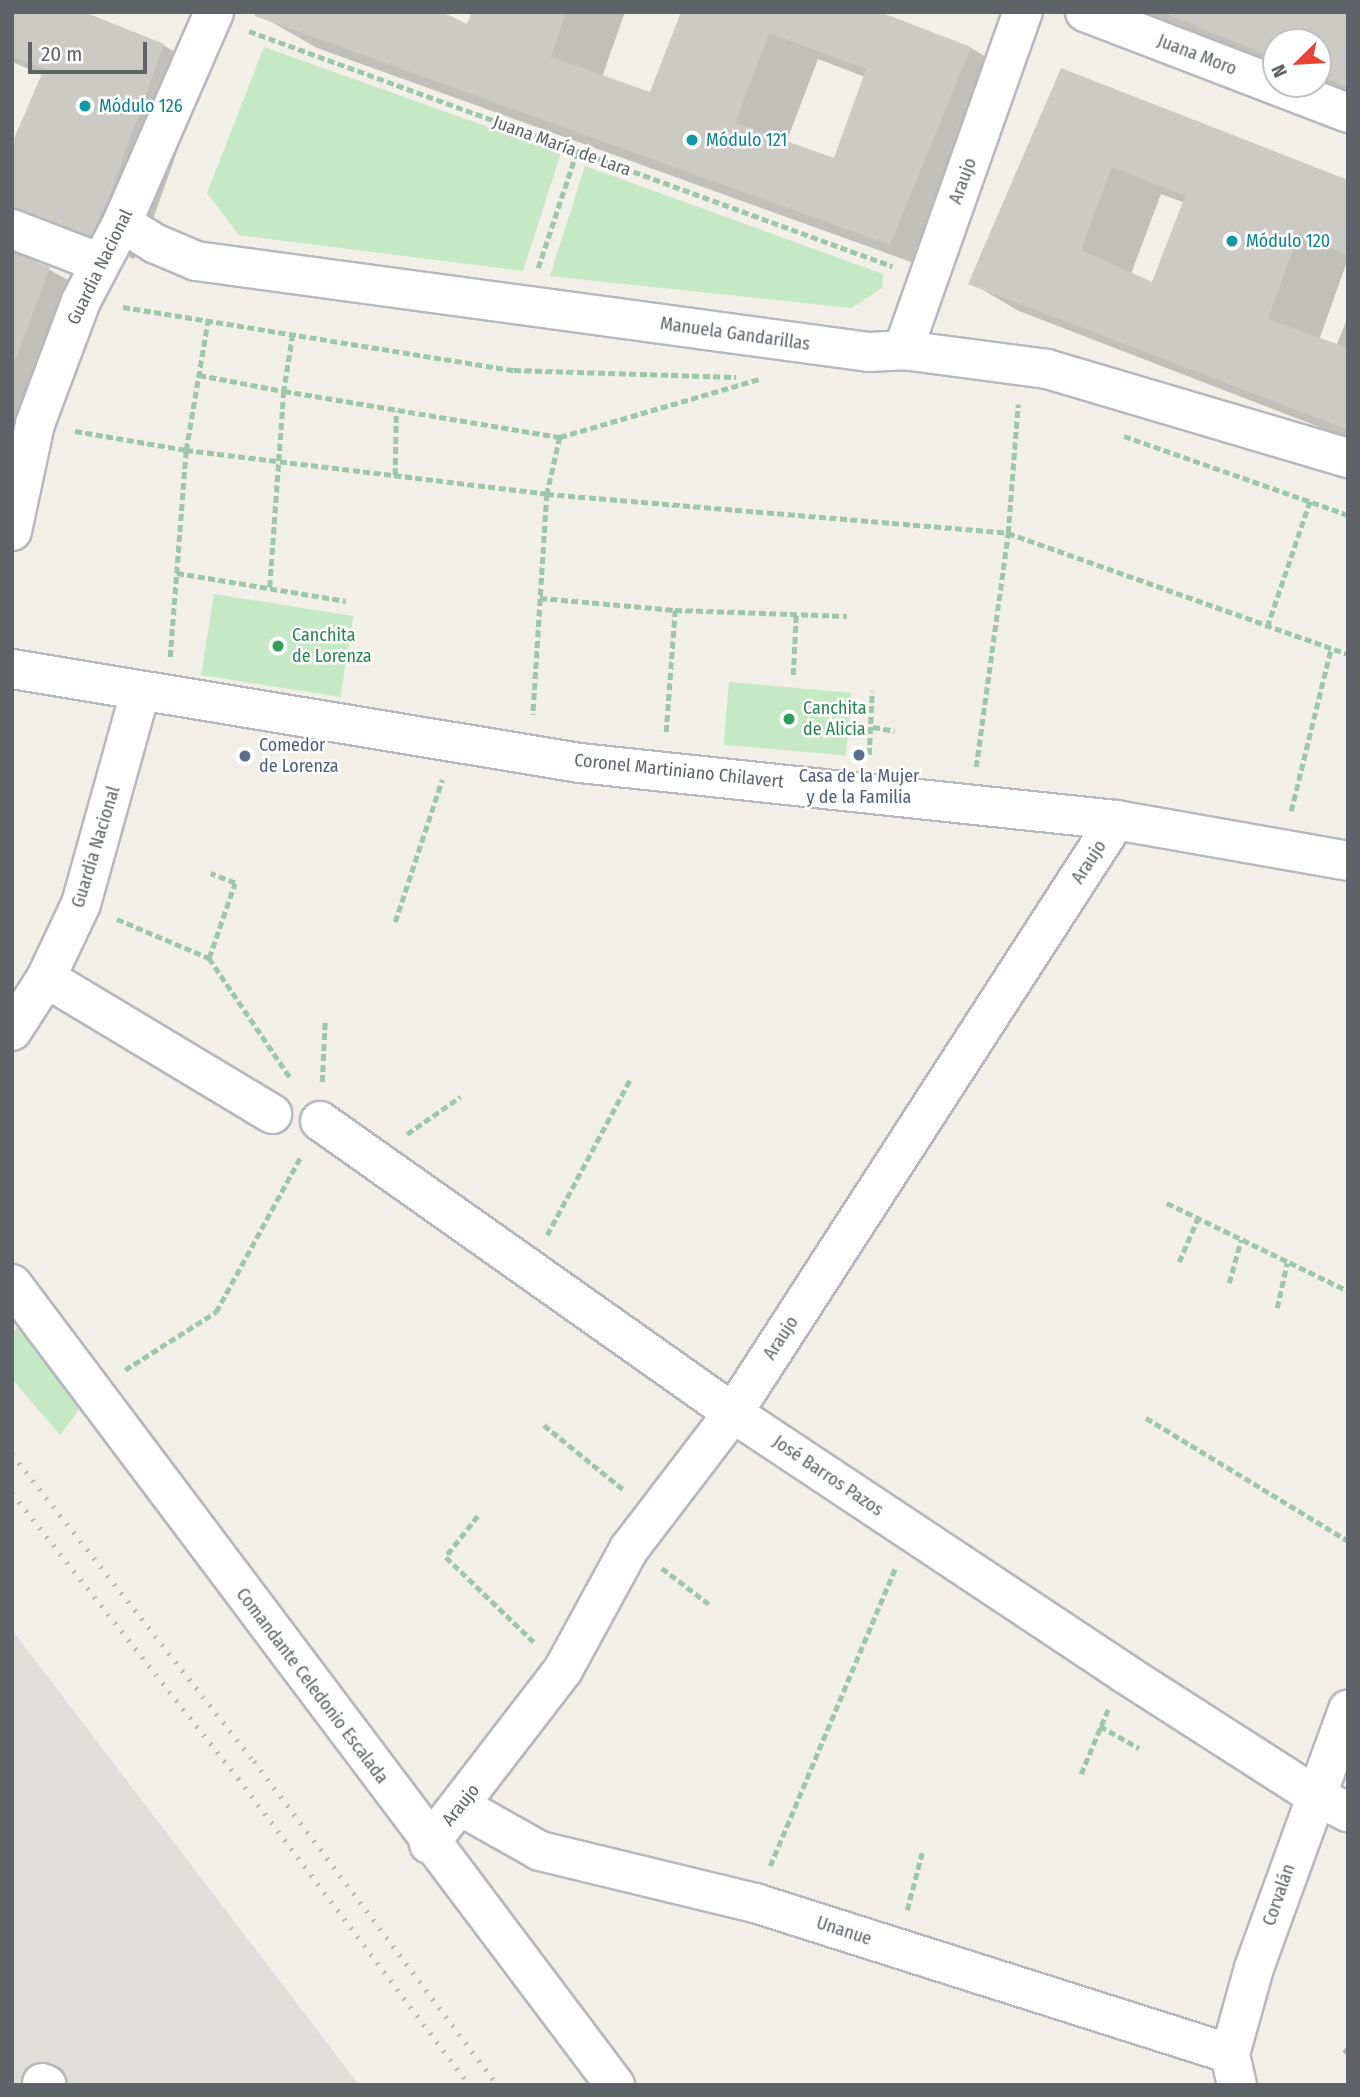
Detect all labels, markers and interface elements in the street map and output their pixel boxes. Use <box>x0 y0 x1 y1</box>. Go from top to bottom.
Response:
scale bar <box>32 28 150 72</box>
north arrow <box>1262 28 1332 98</box>
street label: Juana Moro <box>1154 30 1240 80</box>
text: 20 m <box>41 41 82 67</box>
text: N <box>1266 61 1292 81</box>
place label: Módulo 126 <box>99 95 183 117</box>
marker: Módulo 126 <box>77 98 93 114</box>
street label: Juana María de Lara <box>490 111 634 181</box>
place label: Módulo 121 <box>706 129 787 151</box>
marker: Módulo 121 <box>684 132 700 148</box>
street label: Araujo <box>945 155 981 207</box>
street label: Guardia Nacional <box>63 206 137 328</box>
place label: Módulo 120 <box>1246 230 1330 252</box>
marker: Módulo 120 <box>1224 233 1240 249</box>
street label: Manuela Gandarillas <box>659 313 811 355</box>
place label: Canchita de Lorenza <box>292 625 372 668</box>
marker: Canchita de Lorenza <box>270 638 286 654</box>
place label: Canchita de Alicia <box>803 698 867 740</box>
marker: Canchita de Alicia <box>781 711 797 727</box>
place label: Comedor de Lorenza <box>259 735 339 778</box>
marker: Casa de la Mujer y de la Familia <box>851 747 867 763</box>
marker: Comedor de Lorenza <box>237 748 253 764</box>
street label: Coronel Martiniano Chilavert <box>573 749 785 793</box>
place label: Casa de la Mujer y de la Familia <box>799 766 919 808</box>
street label: Guardia Nacional <box>67 784 125 910</box>
street label: Araujo <box>1067 836 1111 888</box>
street label: Araujo <box>759 1312 803 1364</box>
street label: José Barros Pazos <box>769 1431 887 1521</box>
street label: Comandante Celedonio Escalada <box>231 1584 393 1788</box>
street label: Araujo <box>438 1780 484 1830</box>
street label: Corvalán <box>1258 1861 1300 1929</box>
street label: Unanue <box>814 1912 874 1950</box>

